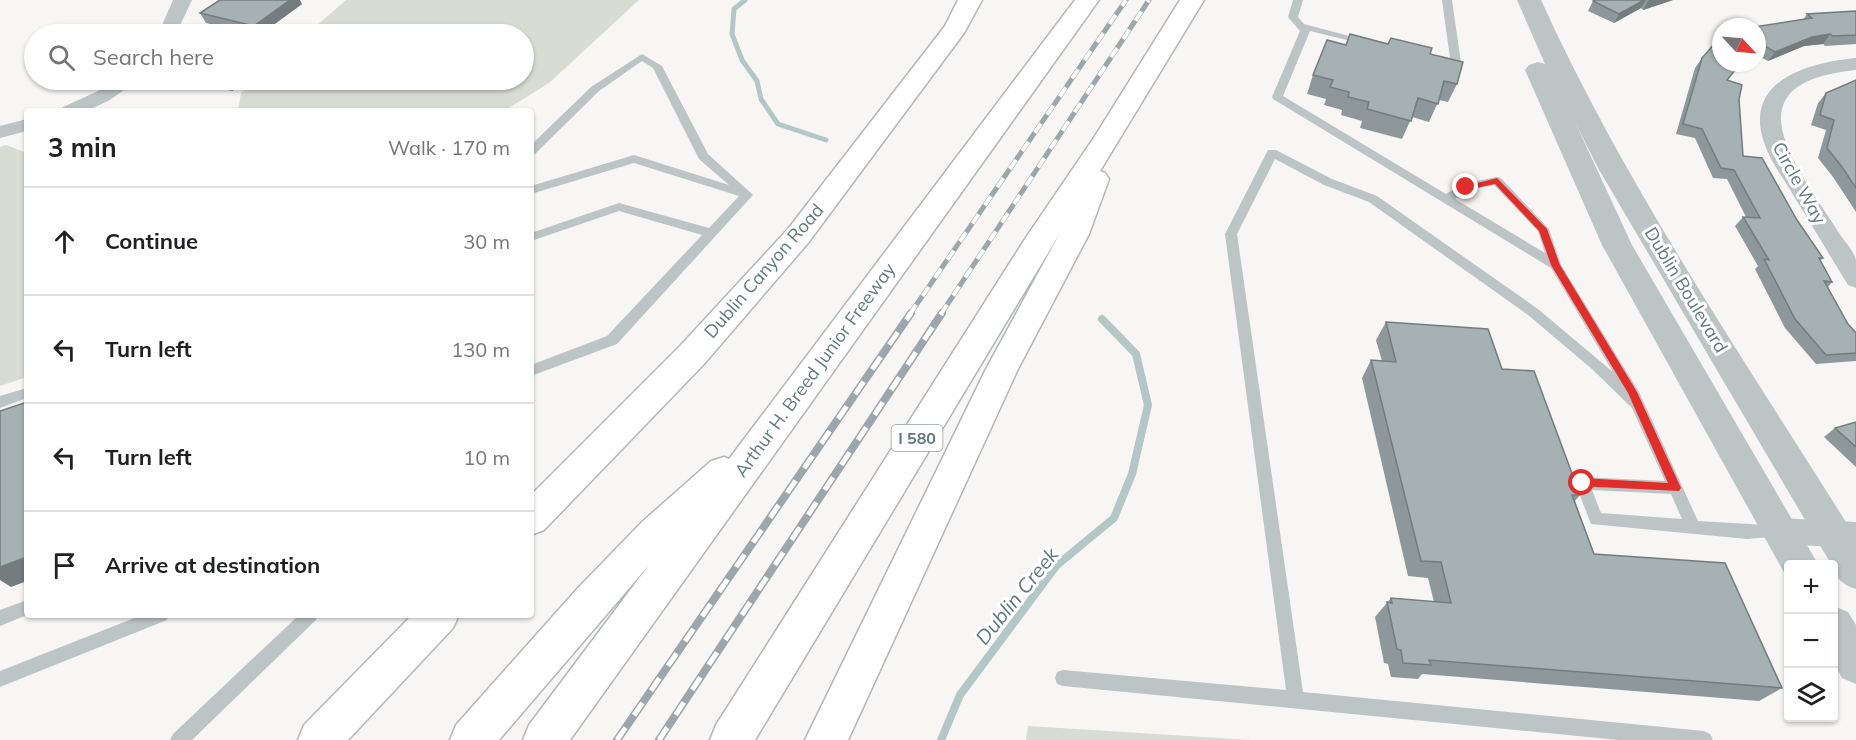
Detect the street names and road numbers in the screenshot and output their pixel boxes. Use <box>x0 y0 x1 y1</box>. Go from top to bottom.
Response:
street label: Circle Way <box>1768 138 1832 228</box>
street label: Dublin Canyon Road <box>699 199 828 343</box>
street label: Dublin Boulevard <box>1640 223 1733 357</box>
street label: Arthur H. Breed Junior Freeway <box>729 258 900 481</box>
road number: I 580 <box>892 425 942 451</box>

